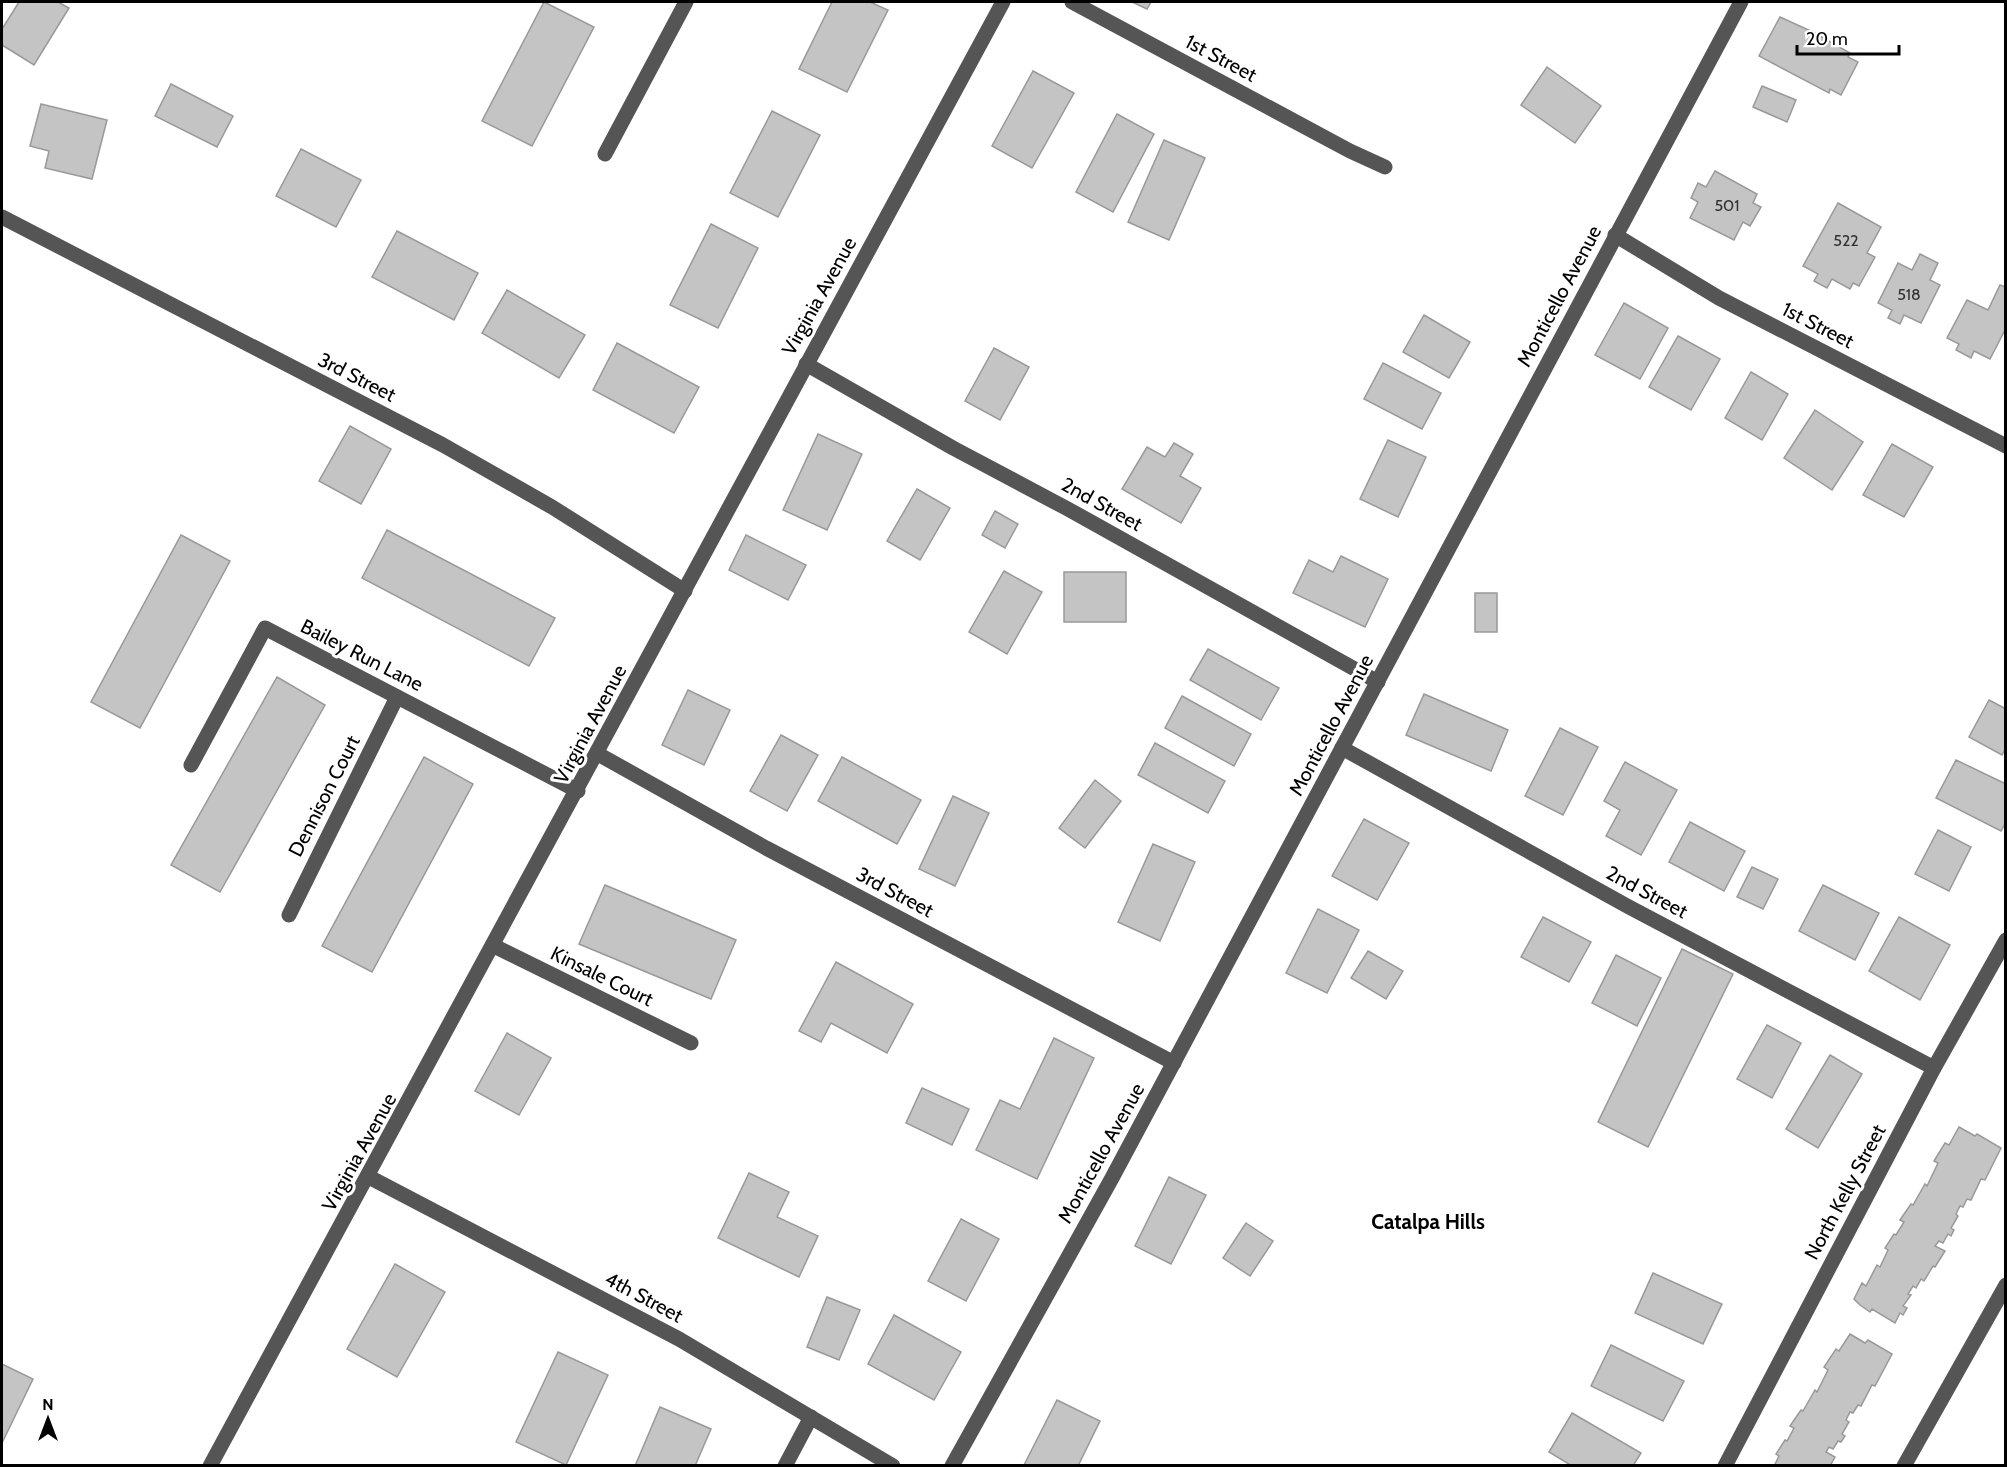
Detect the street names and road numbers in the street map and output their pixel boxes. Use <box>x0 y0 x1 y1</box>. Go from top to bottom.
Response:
street label: 1st Street <box>1181 29 1261 87</box>
street label: Monticello Avenue <box>1512 221 1606 371</box>
street label: Virginia Avenue <box>777 233 861 359</box>
street label: 1st Street <box>1778 297 1858 353</box>
street label: 3rd Street <box>314 347 400 407</box>
street label: 2nd Street <box>1057 472 1147 536</box>
street label: Bailey Run Lane <box>297 614 427 696</box>
street label: Monticello Avenue <box>1284 650 1378 800</box>
street label: Virginia Avenue <box>549 661 631 787</box>
street label: Dennison Court <box>283 731 365 861</box>
street label: 2nd Street <box>1602 861 1692 924</box>
street label: 3rd Street <box>852 862 938 922</box>
street label: Kinsale Court <box>547 941 657 1011</box>
street label: Monticello Avenue <box>1053 1079 1149 1227</box>
street label: Virginia Avenue <box>317 1089 401 1215</box>
street label: North Kelly Street <box>1799 1120 1891 1264</box>
street label: 4th Street <box>601 1266 687 1328</box>

